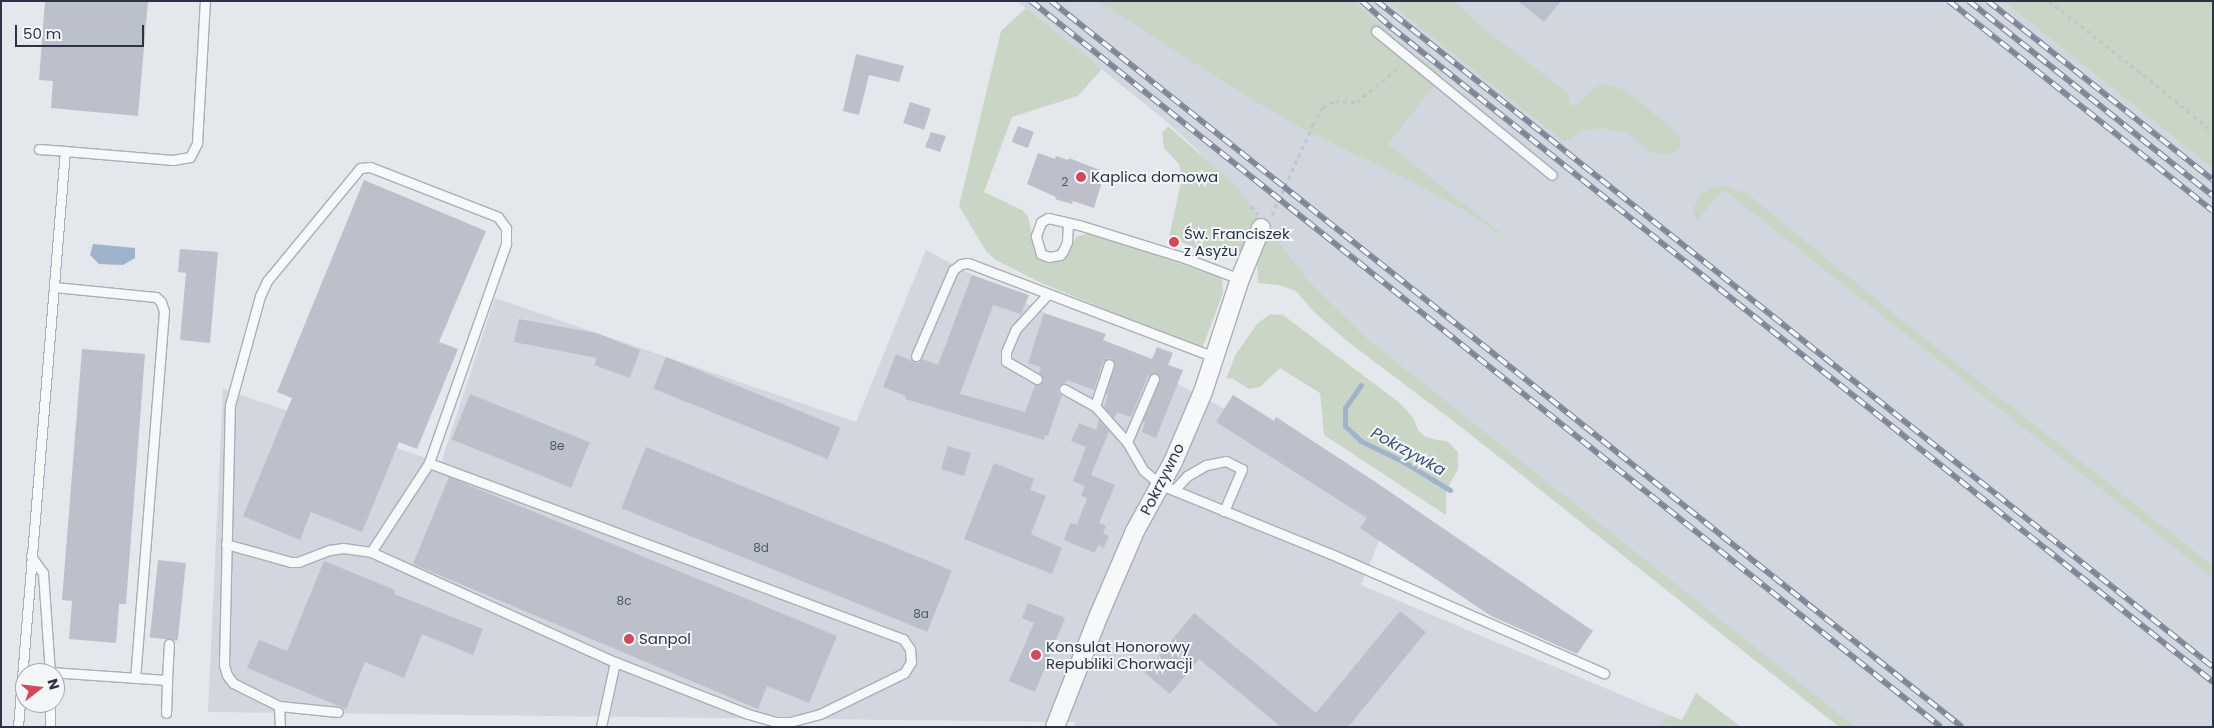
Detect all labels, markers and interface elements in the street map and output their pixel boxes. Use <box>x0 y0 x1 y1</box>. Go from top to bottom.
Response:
scale bar <box>18 15 146 47</box>
text: 50 m <box>23 23 61 44</box>
place label: Kaplica domowa <box>1091 168 1218 186</box>
marker: Kaplica domowa <box>1075 171 1087 183</box>
house number: 2 <box>1062 175 1068 189</box>
place label: Św. Franciszek z Asyżu <box>1184 224 1290 259</box>
marker: Św. Franciszek z Asyżu <box>1168 236 1180 248</box>
water label: Pokrzywka <box>1367 424 1449 480</box>
house number: 8e <box>549 439 565 453</box>
street label: Pokrzywno <box>1136 440 1188 518</box>
house number: 8d <box>753 541 769 555</box>
house number: 8c <box>617 594 631 608</box>
house number: 8a <box>913 607 929 621</box>
place label: Sanpol <box>639 630 691 648</box>
marker: Sanpol <box>623 633 635 645</box>
place label: Konsulat Honorowy Republiki Chorwacji <box>1046 637 1192 672</box>
marker: Konsulat Honorowy Republiki Chorwacji <box>1030 649 1042 661</box>
north arrow <box>15 663 65 713</box>
text: N <box>42 676 65 692</box>

